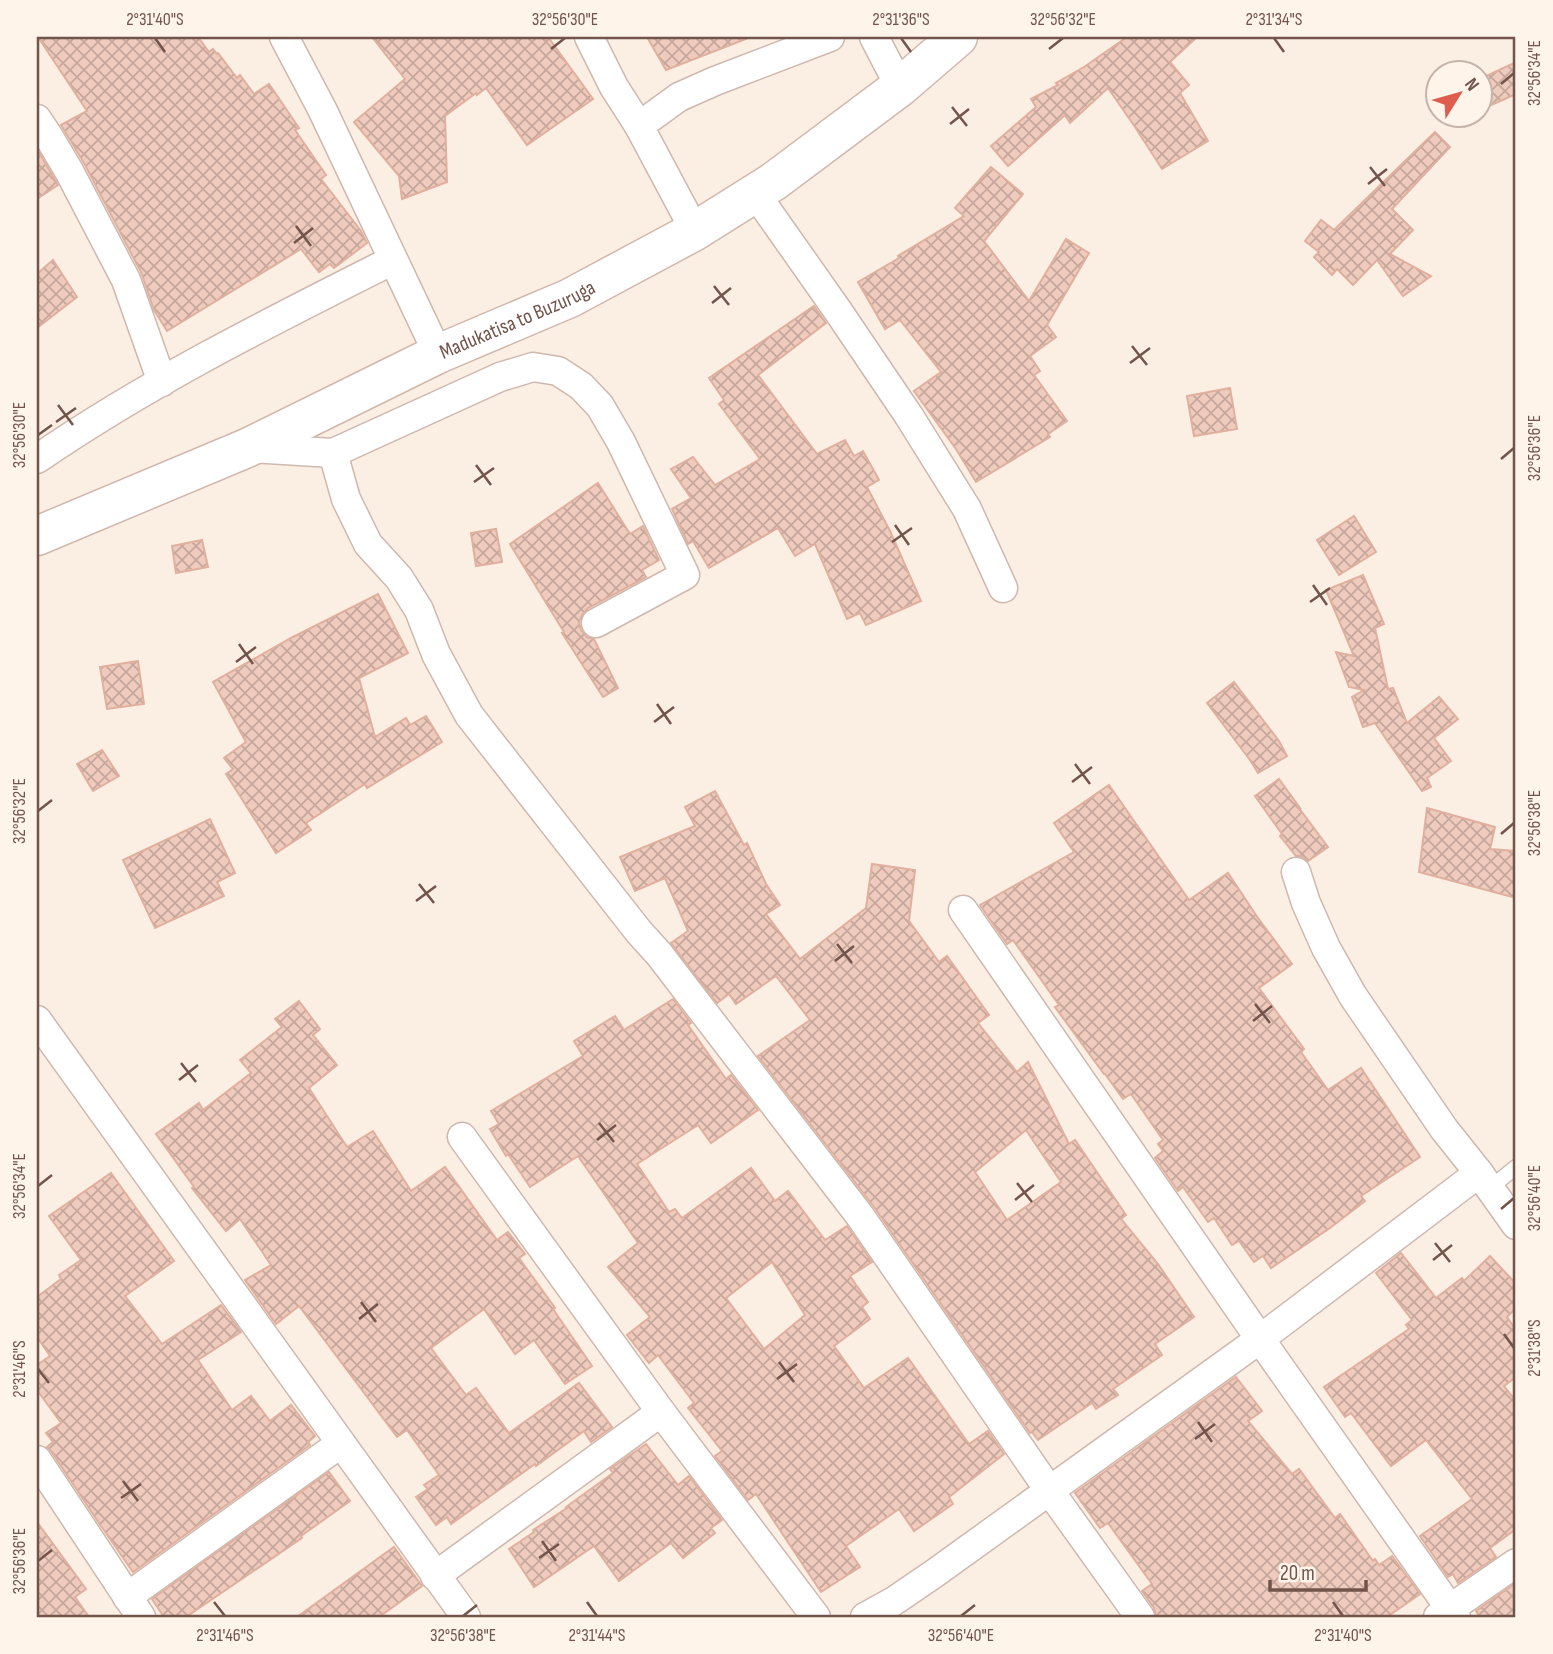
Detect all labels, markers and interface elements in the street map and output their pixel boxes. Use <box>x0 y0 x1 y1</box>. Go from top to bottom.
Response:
text: 2°31'40"S <box>126 9 184 30</box>
text: 32°56'30"E <box>532 9 598 30</box>
text: 2°31'36"S <box>872 9 930 30</box>
text: 32°56'32"E <box>1030 9 1096 30</box>
text: 2°31'34"S <box>1245 9 1303 30</box>
text: 32°56'34"E <box>1524 40 1545 106</box>
north arrow <box>1424 60 1494 130</box>
text: N <box>1459 74 1484 96</box>
street label: Madukatisa to Buzuruga <box>436 275 600 365</box>
text: 32°56'30"E <box>9 402 30 468</box>
text: 32°56'36"E <box>1524 415 1545 481</box>
text: 32°56'32"E <box>9 778 30 844</box>
text: 32°56'38"E <box>1524 790 1545 856</box>
text: 32°56'34"E <box>9 1153 30 1219</box>
text: 32°56'40"E <box>1524 1165 1545 1231</box>
text: 2°31'38"S <box>1524 1319 1545 1377</box>
text: 2°31'46"S <box>9 1340 30 1398</box>
text: 32°56'36"E <box>9 1528 30 1594</box>
scale bar <box>1270 1549 1366 1593</box>
text: 20 m <box>1280 1561 1315 1586</box>
text: 2°31'46"S <box>196 1625 254 1646</box>
text: 32°56'38"E <box>430 1625 496 1646</box>
text: 2°31'44"S <box>568 1625 626 1646</box>
text: 32°56'40"E <box>928 1625 994 1646</box>
text: 2°31'40"S <box>1314 1625 1372 1646</box>

